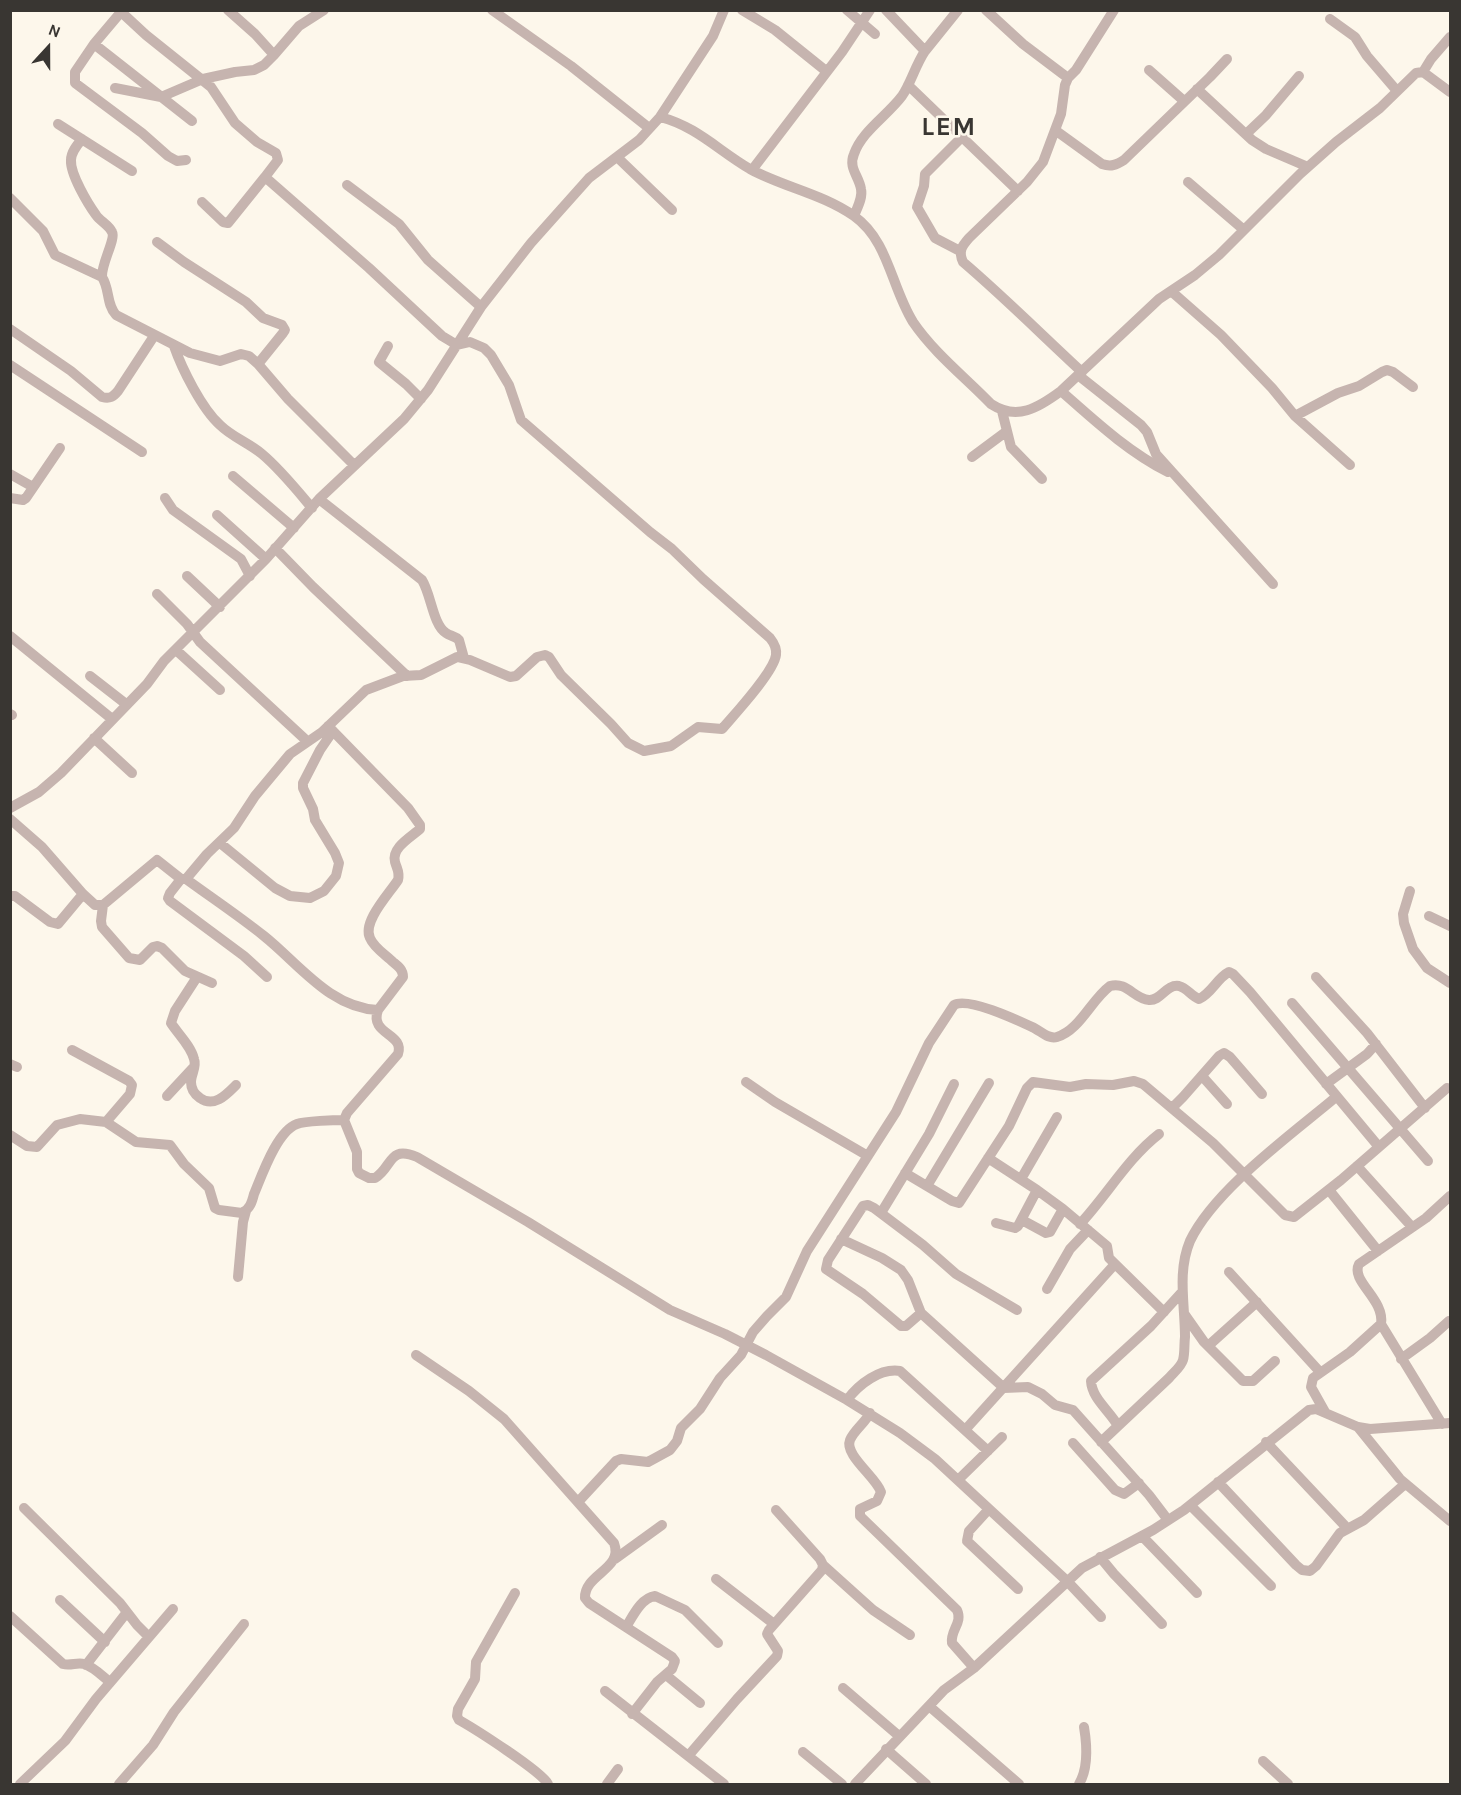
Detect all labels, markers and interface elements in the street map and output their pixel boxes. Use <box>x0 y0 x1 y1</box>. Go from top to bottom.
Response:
north arrow <box>18 18 78 78</box>
text: N <box>46 20 63 42</box>
district label: LEM <box>921 112 977 144</box>

